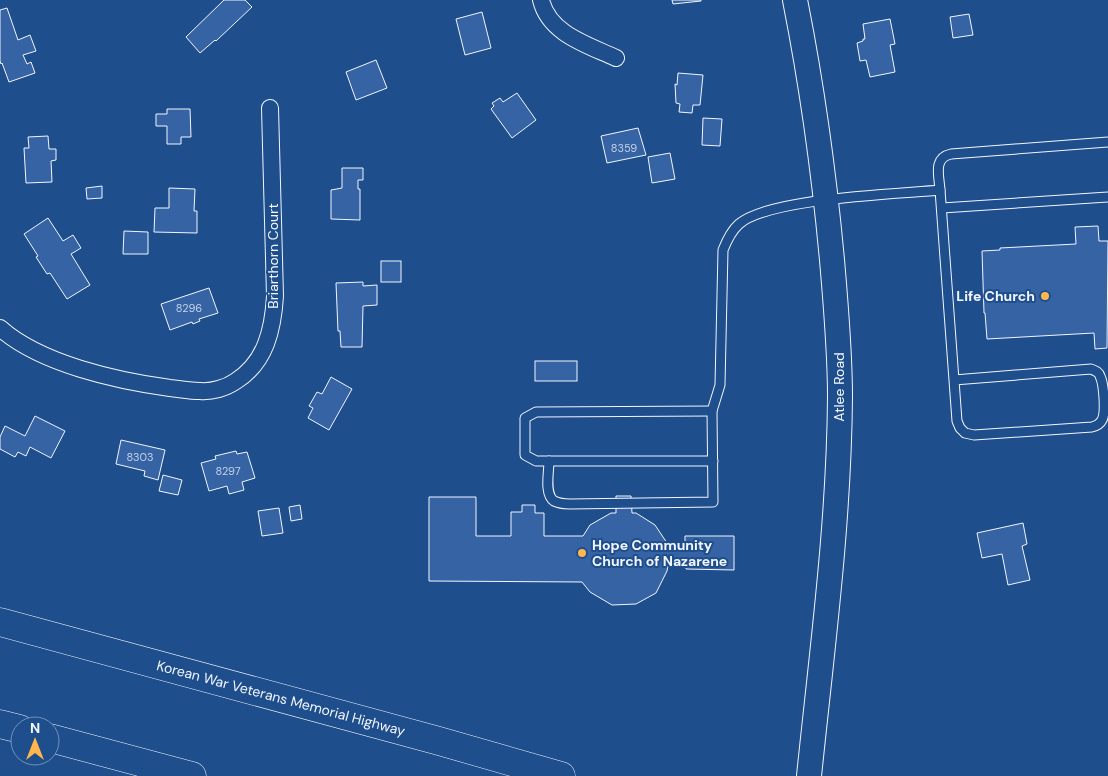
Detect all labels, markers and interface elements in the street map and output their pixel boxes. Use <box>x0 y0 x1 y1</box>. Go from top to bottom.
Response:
house number: 8359 <box>611 141 637 155</box>
street label: Briarthorn Court <box>264 203 282 309</box>
place label: Life Church <box>956 287 1035 305</box>
marker: Life Church <box>1039 290 1051 302</box>
house number: 8296 <box>176 301 202 315</box>
street label: Atlee Road <box>830 352 848 422</box>
house number: 8303 <box>126 450 154 464</box>
house number: 8297 <box>215 464 241 478</box>
place label: Hope Community Church of Nazarene <box>592 536 727 570</box>
marker: Hope Community Church of Nazarene <box>576 547 588 559</box>
street label: Korean War Veterans Memorial Highway <box>155 656 407 740</box>
north arrow <box>10 716 60 766</box>
text: N <box>30 719 40 737</box>

